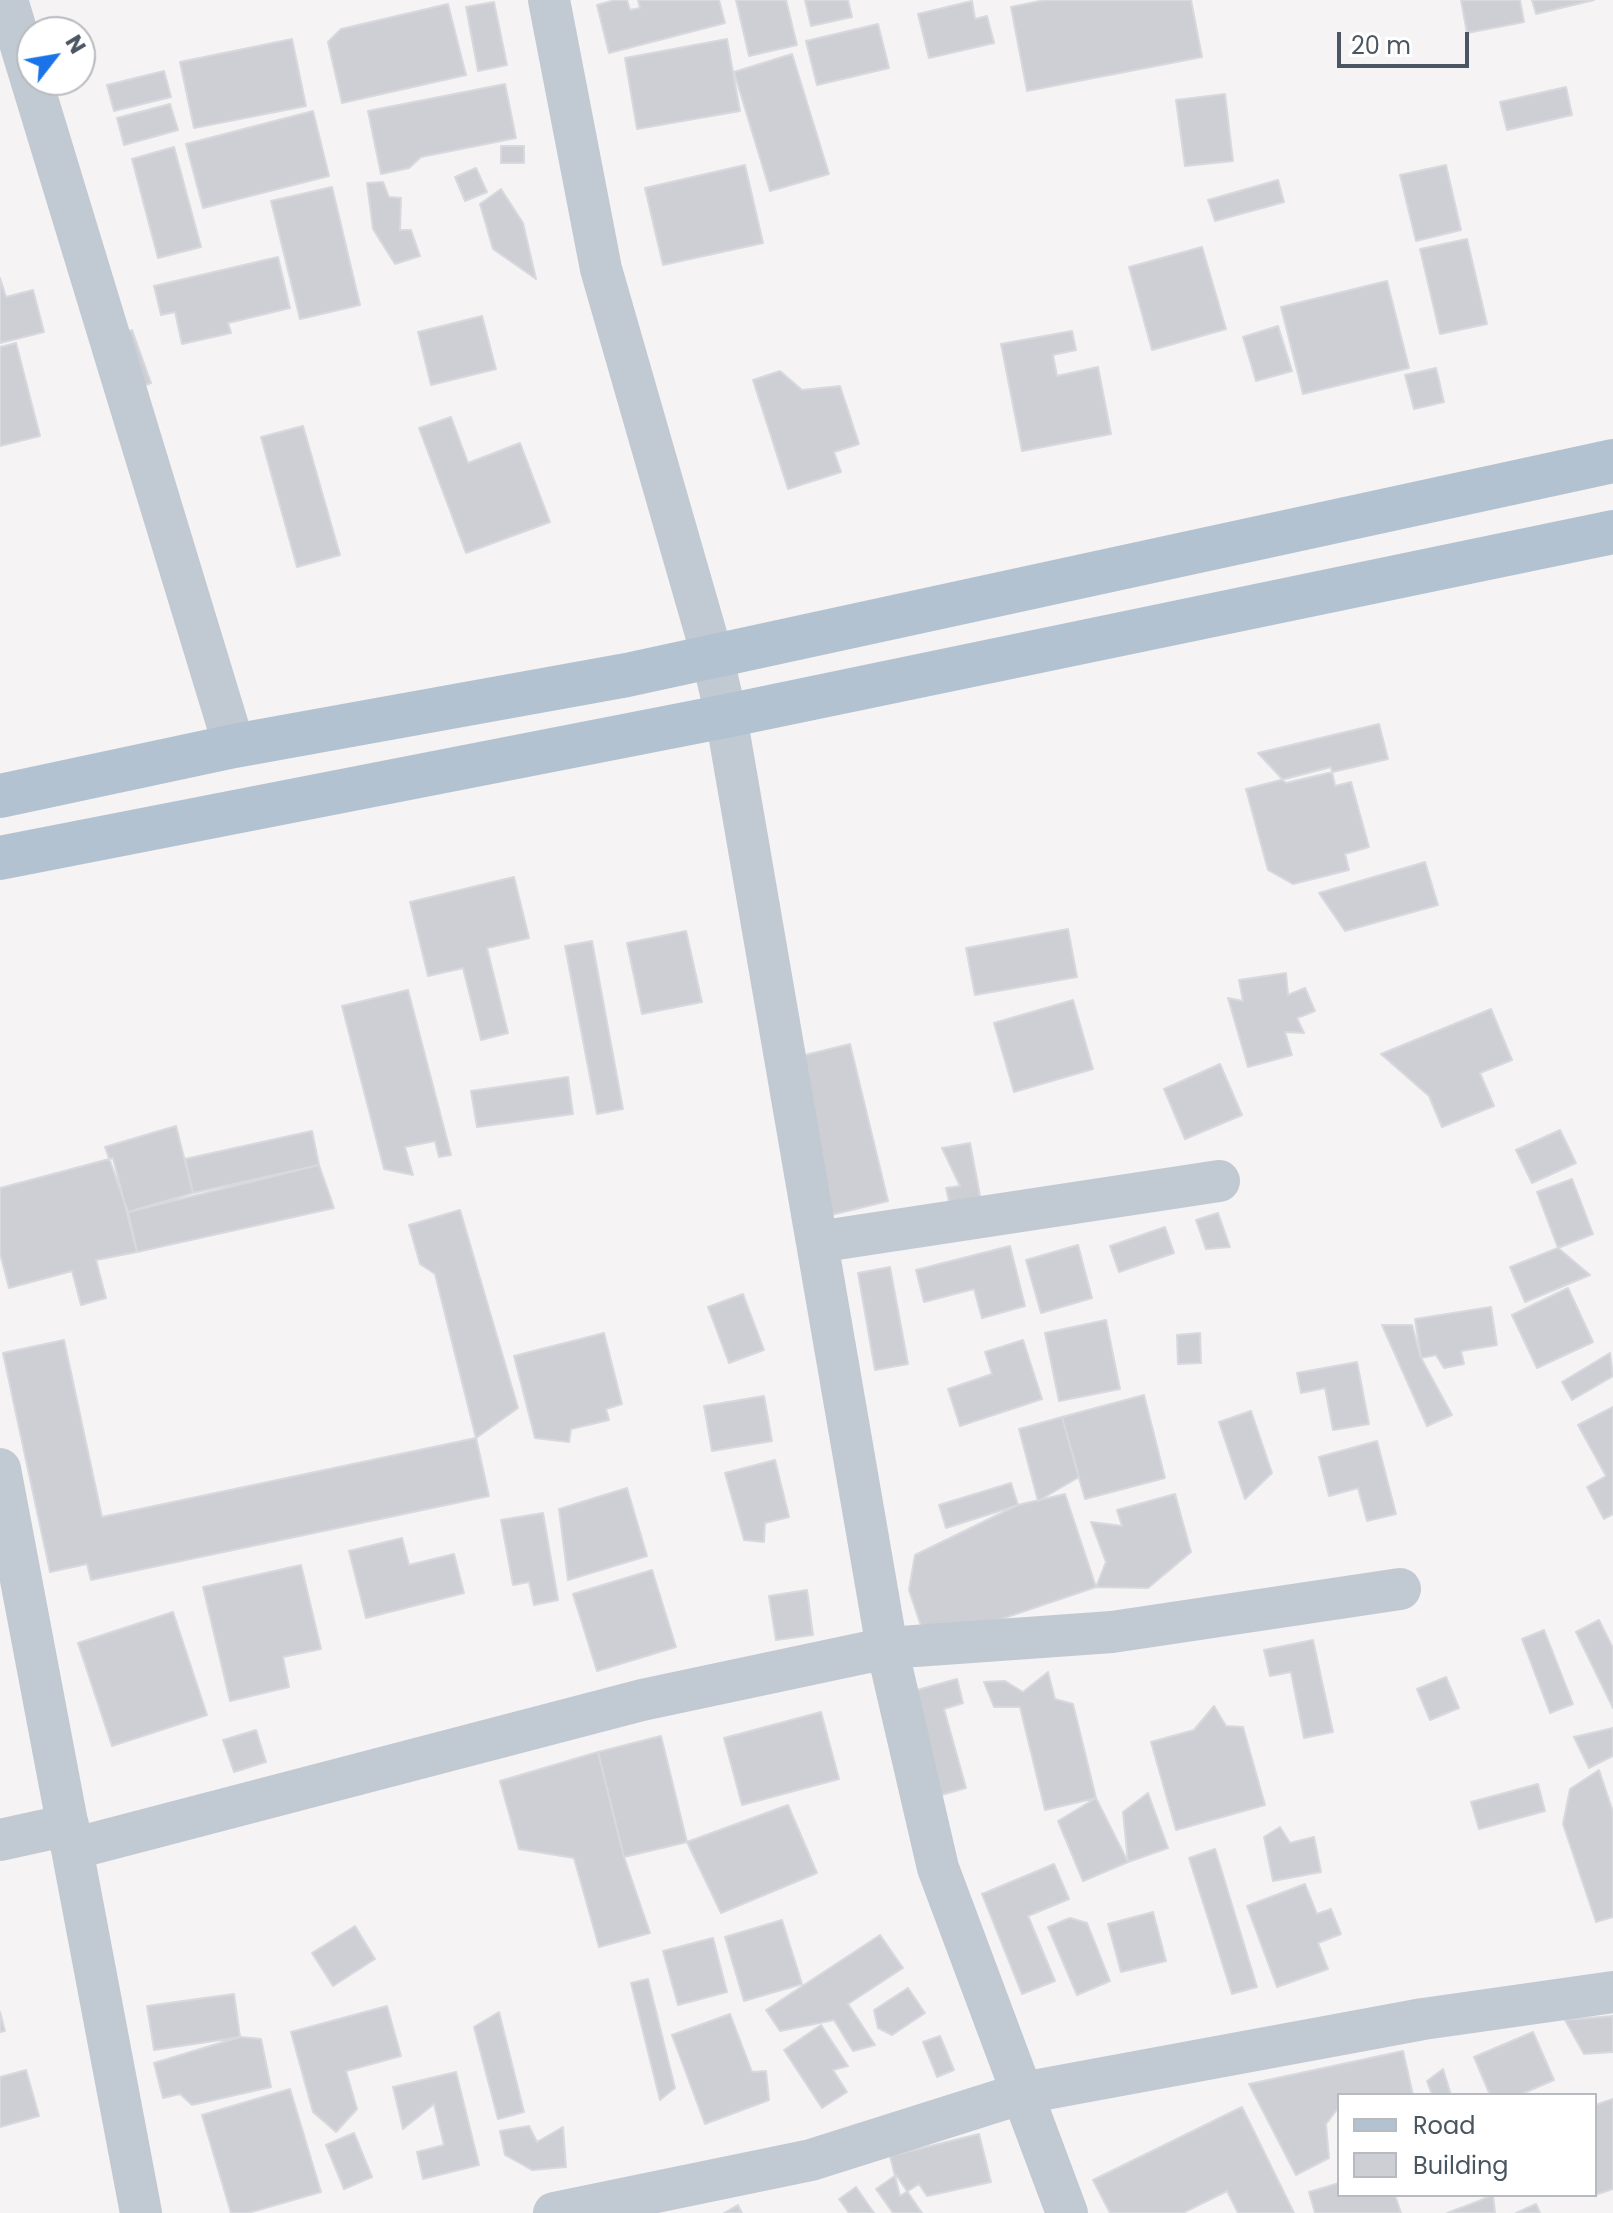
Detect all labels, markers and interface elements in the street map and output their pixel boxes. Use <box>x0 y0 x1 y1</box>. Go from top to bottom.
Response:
north arrow <box>16 16 96 96</box>
scale bar <box>1341 16 1473 66</box>
text: N <box>58 29 93 59</box>
text: 20 m <box>1351 29 1411 62</box>
legend <box>1337 2093 1597 2197</box>
text: Road <box>1413 2109 1475 2142</box>
text: Building <box>1413 2149 1509 2182</box>

